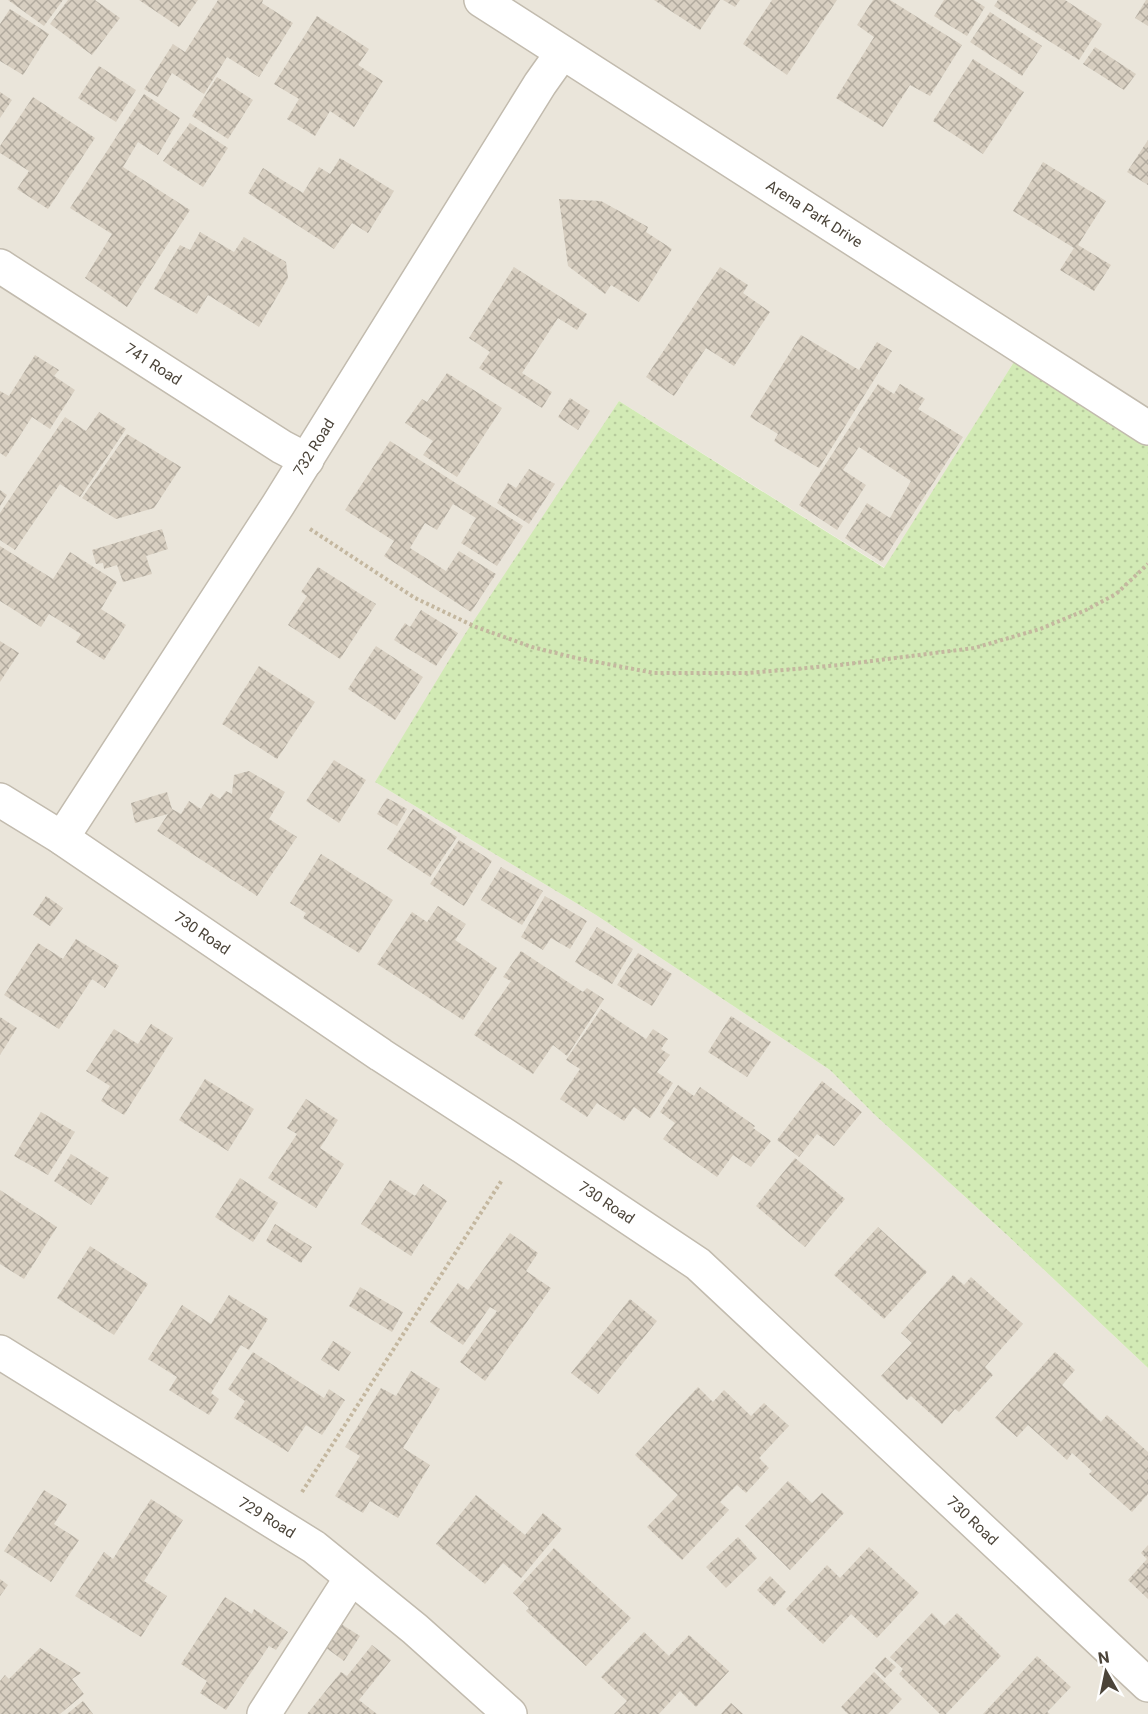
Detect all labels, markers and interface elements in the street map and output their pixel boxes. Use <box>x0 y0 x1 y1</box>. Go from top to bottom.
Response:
street label: Arena Park Drive <box>763 176 866 251</box>
street label: 741 Road <box>122 340 185 389</box>
street label: 732 Road <box>290 415 338 479</box>
street label: 730 Road <box>171 908 233 959</box>
street label: 730 Road <box>575 1178 638 1228</box>
street label: 730 Road <box>943 1492 1002 1549</box>
street label: 729 Road <box>235 1493 298 1542</box>
north arrow <box>1076 1642 1136 1702</box>
text: N <box>1097 1647 1111 1668</box>

